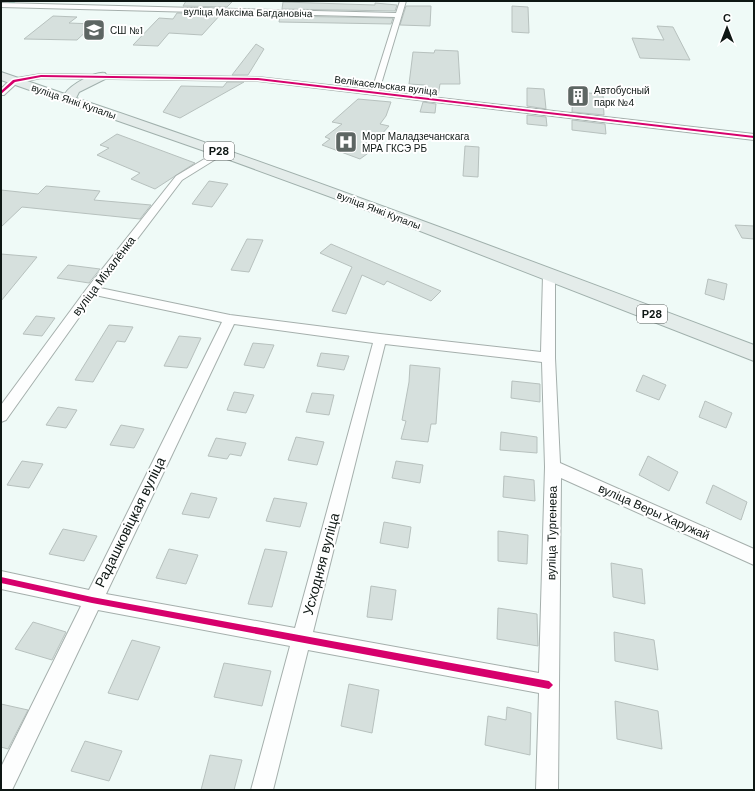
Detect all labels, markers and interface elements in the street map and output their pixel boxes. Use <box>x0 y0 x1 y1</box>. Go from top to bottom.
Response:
street label: вуліца Максіма Багдановіча <box>183 5 313 20</box>
north arrow <box>707 8 747 48</box>
text: С <box>723 11 731 25</box>
school or university icon: СШ №1 <box>81 17 107 43</box>
place label: СШ №1 <box>110 24 143 37</box>
street label: Велікасельская вуліца <box>334 73 439 98</box>
street label: вуліца Янкі Купалы <box>30 81 118 122</box>
building icon: Автобусный парк №4 <box>565 83 591 109</box>
place label: Автобусный парк №4 <box>594 84 649 109</box>
hospital icon: Морг Маладзечанскага МРА ГКСЭ РБ <box>333 129 359 155</box>
place label: Морг Маладзечанскага МРА ГКСЭ РБ <box>362 130 470 155</box>
road number: Р28 <box>204 142 234 160</box>
street label: вуліца Янкі Купалы <box>335 189 423 232</box>
street label: вуліца Міхалёнка <box>69 233 139 319</box>
road number: Р28 <box>637 305 667 323</box>
street label: Радашковіцкая вуліца <box>91 454 170 590</box>
street label: вуліца Веры Харужай <box>596 480 712 544</box>
street label: вуліца Тургенева <box>543 485 561 580</box>
street label: Усходняя вуліца <box>299 511 343 617</box>

